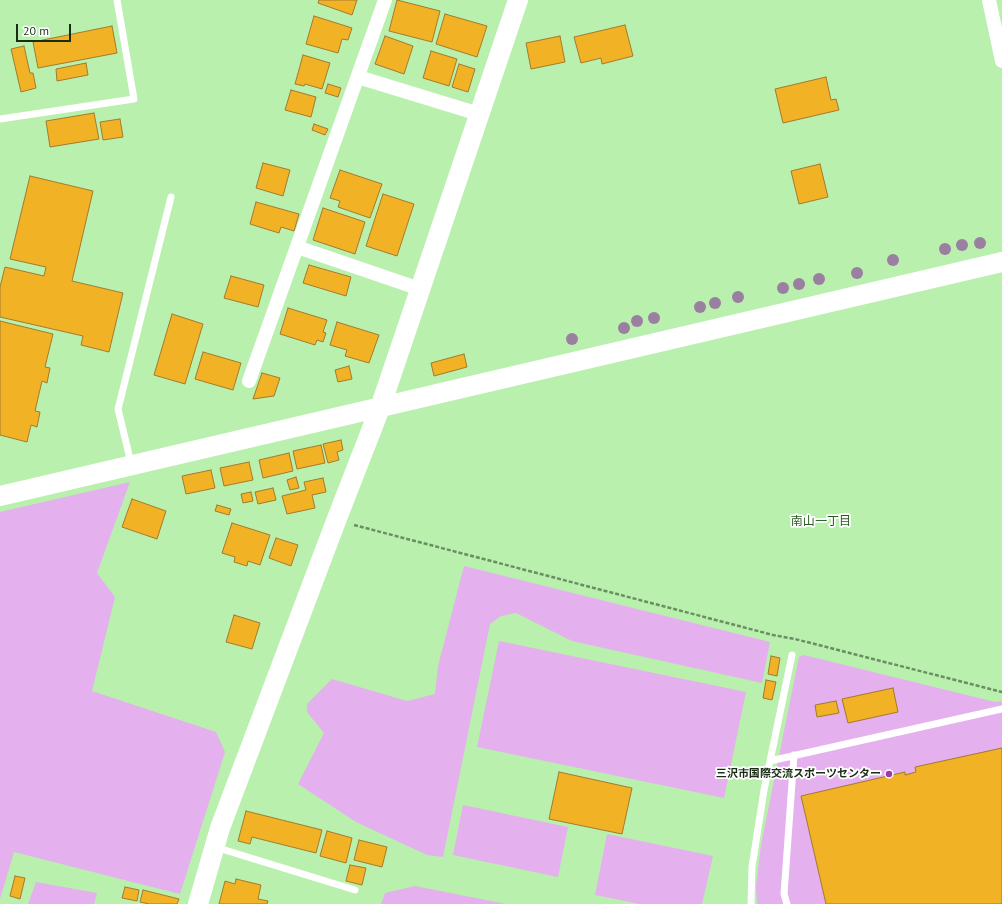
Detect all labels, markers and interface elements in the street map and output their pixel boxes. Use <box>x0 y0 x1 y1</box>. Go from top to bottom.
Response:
scale bar <box>18 16 73 42</box>
text: 20 m <box>23 23 49 38</box>
district label: 南山一丁目 <box>791 515 851 529</box>
place label: 三沢市国際交流スポーツセンター <box>716 767 881 781</box>
marker: 三沢市国際交流スポーツセンター <box>884 769 894 779</box>

